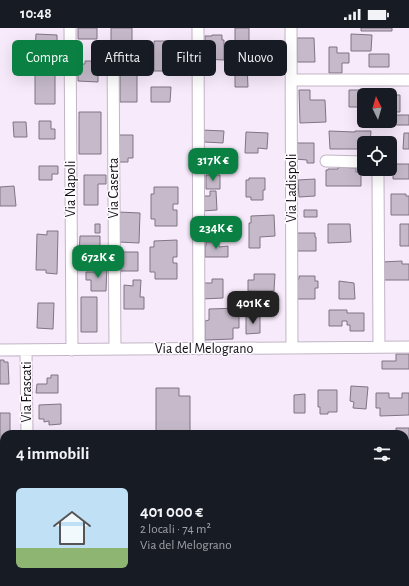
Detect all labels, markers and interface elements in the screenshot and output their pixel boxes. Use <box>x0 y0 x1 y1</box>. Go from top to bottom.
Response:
text: 10:48 <box>20 6 52 21</box>
chip: Compra <box>12 40 83 76</box>
chip: Affitta <box>91 40 154 76</box>
chip: Filtri <box>162 40 216 76</box>
chip: Nuovo <box>224 40 287 76</box>
north arrow <box>357 88 397 128</box>
map controls <box>357 88 397 176</box>
button: locate <box>357 136 397 176</box>
pin: 317K € <box>180 148 246 182</box>
street label: Via Ladispoli <box>285 153 299 223</box>
text: 317K € <box>197 154 229 167</box>
street label: Via Caserta <box>107 157 121 218</box>
street label: Via Napoli <box>64 161 78 217</box>
pin: 234K € <box>183 216 249 250</box>
text: 234K € <box>199 222 233 235</box>
pin: 672K € <box>65 245 131 279</box>
text: 672K € <box>81 251 115 264</box>
pin: 401K € <box>220 291 286 325</box>
text: 401K € <box>236 297 270 310</box>
street label: Via del Melograno <box>155 342 253 356</box>
street label: Via Frascati <box>20 361 34 423</box>
icon: filters <box>371 443 393 465</box>
text: 4 immobili <box>16 445 90 462</box>
text: 401 000 € <box>140 503 203 520</box>
icon: home <box>48 504 96 552</box>
text: 2 locali · 74 m² <box>140 523 211 536</box>
text: Via del Melograno <box>140 539 232 552</box>

